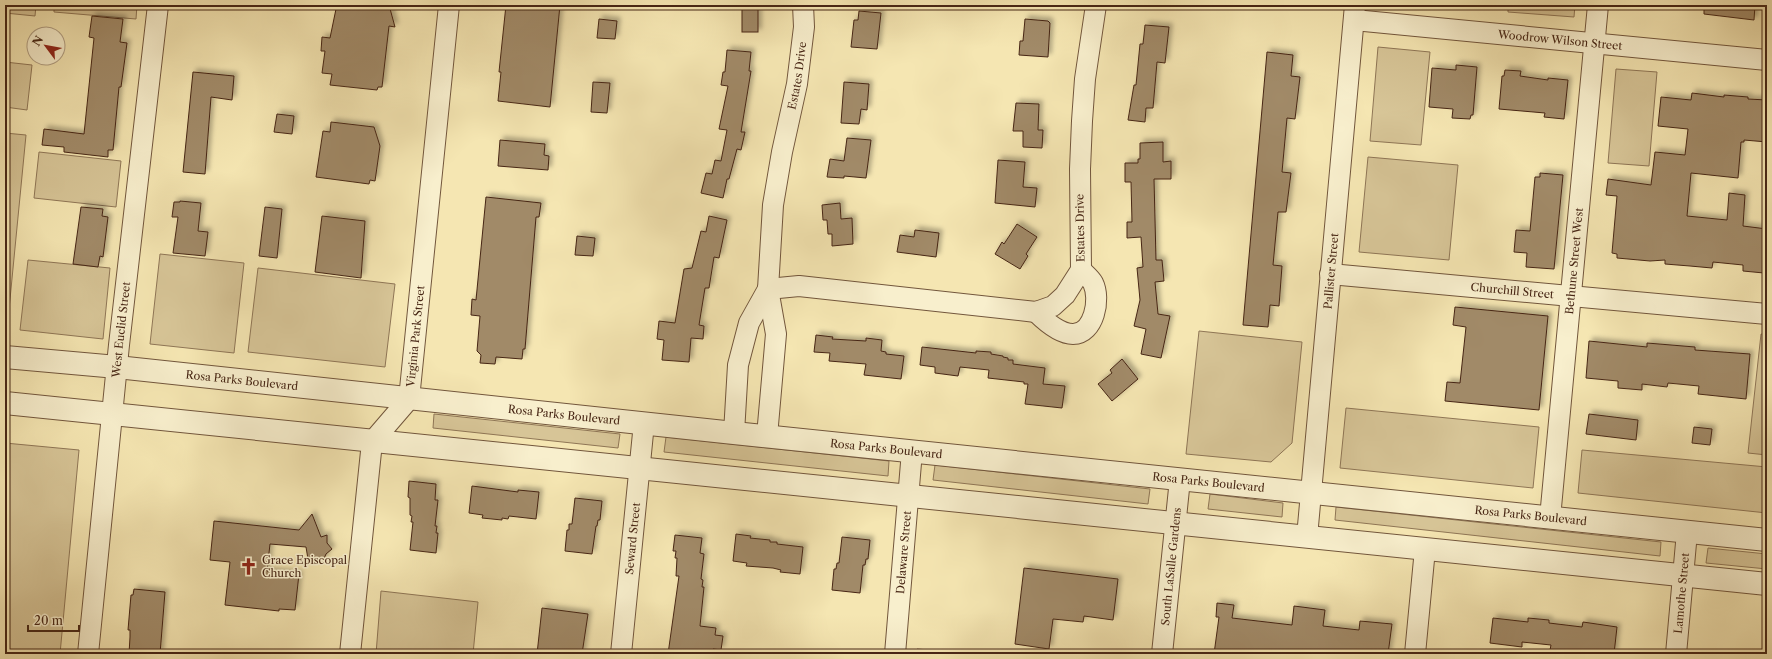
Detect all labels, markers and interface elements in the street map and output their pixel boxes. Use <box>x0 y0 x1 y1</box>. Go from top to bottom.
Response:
north arrow <box>26 26 66 66</box>
street label: Woodrow Wilson Street <box>1496 27 1623 53</box>
text: N <box>29 33 46 48</box>
street label: Estates Drive <box>785 41 809 111</box>
street label: Estates Drive <box>1072 194 1088 262</box>
street label: Bethune Street West <box>1562 207 1586 315</box>
street label: Pallister Street <box>1321 232 1341 310</box>
street label: Churchill Street <box>1470 280 1555 301</box>
street label: West Euclid Street <box>109 281 133 379</box>
street label: Virginia Park Street <box>403 285 427 389</box>
street label: Rosa Parks Boulevard <box>185 367 299 393</box>
street label: Rosa Parks Boulevard <box>507 402 621 428</box>
street label: Rosa Parks Boulevard <box>829 436 943 462</box>
street label: Rosa Parks Boulevard <box>1152 469 1266 495</box>
street label: Seward Street <box>622 502 643 575</box>
street label: Rosa Parks Boulevard <box>1474 503 1588 528</box>
street label: South LaSalle Gardens <box>1158 507 1184 626</box>
street label: Delaware Street <box>893 510 914 594</box>
street label: Lamothe Street <box>1671 552 1692 634</box>
place label: Grace Episcopal Church <box>262 553 348 580</box>
church icon: Grace Episcopal Church <box>239 556 259 576</box>
scale bar <box>28 607 79 633</box>
text: 20 m <box>34 613 63 628</box>

